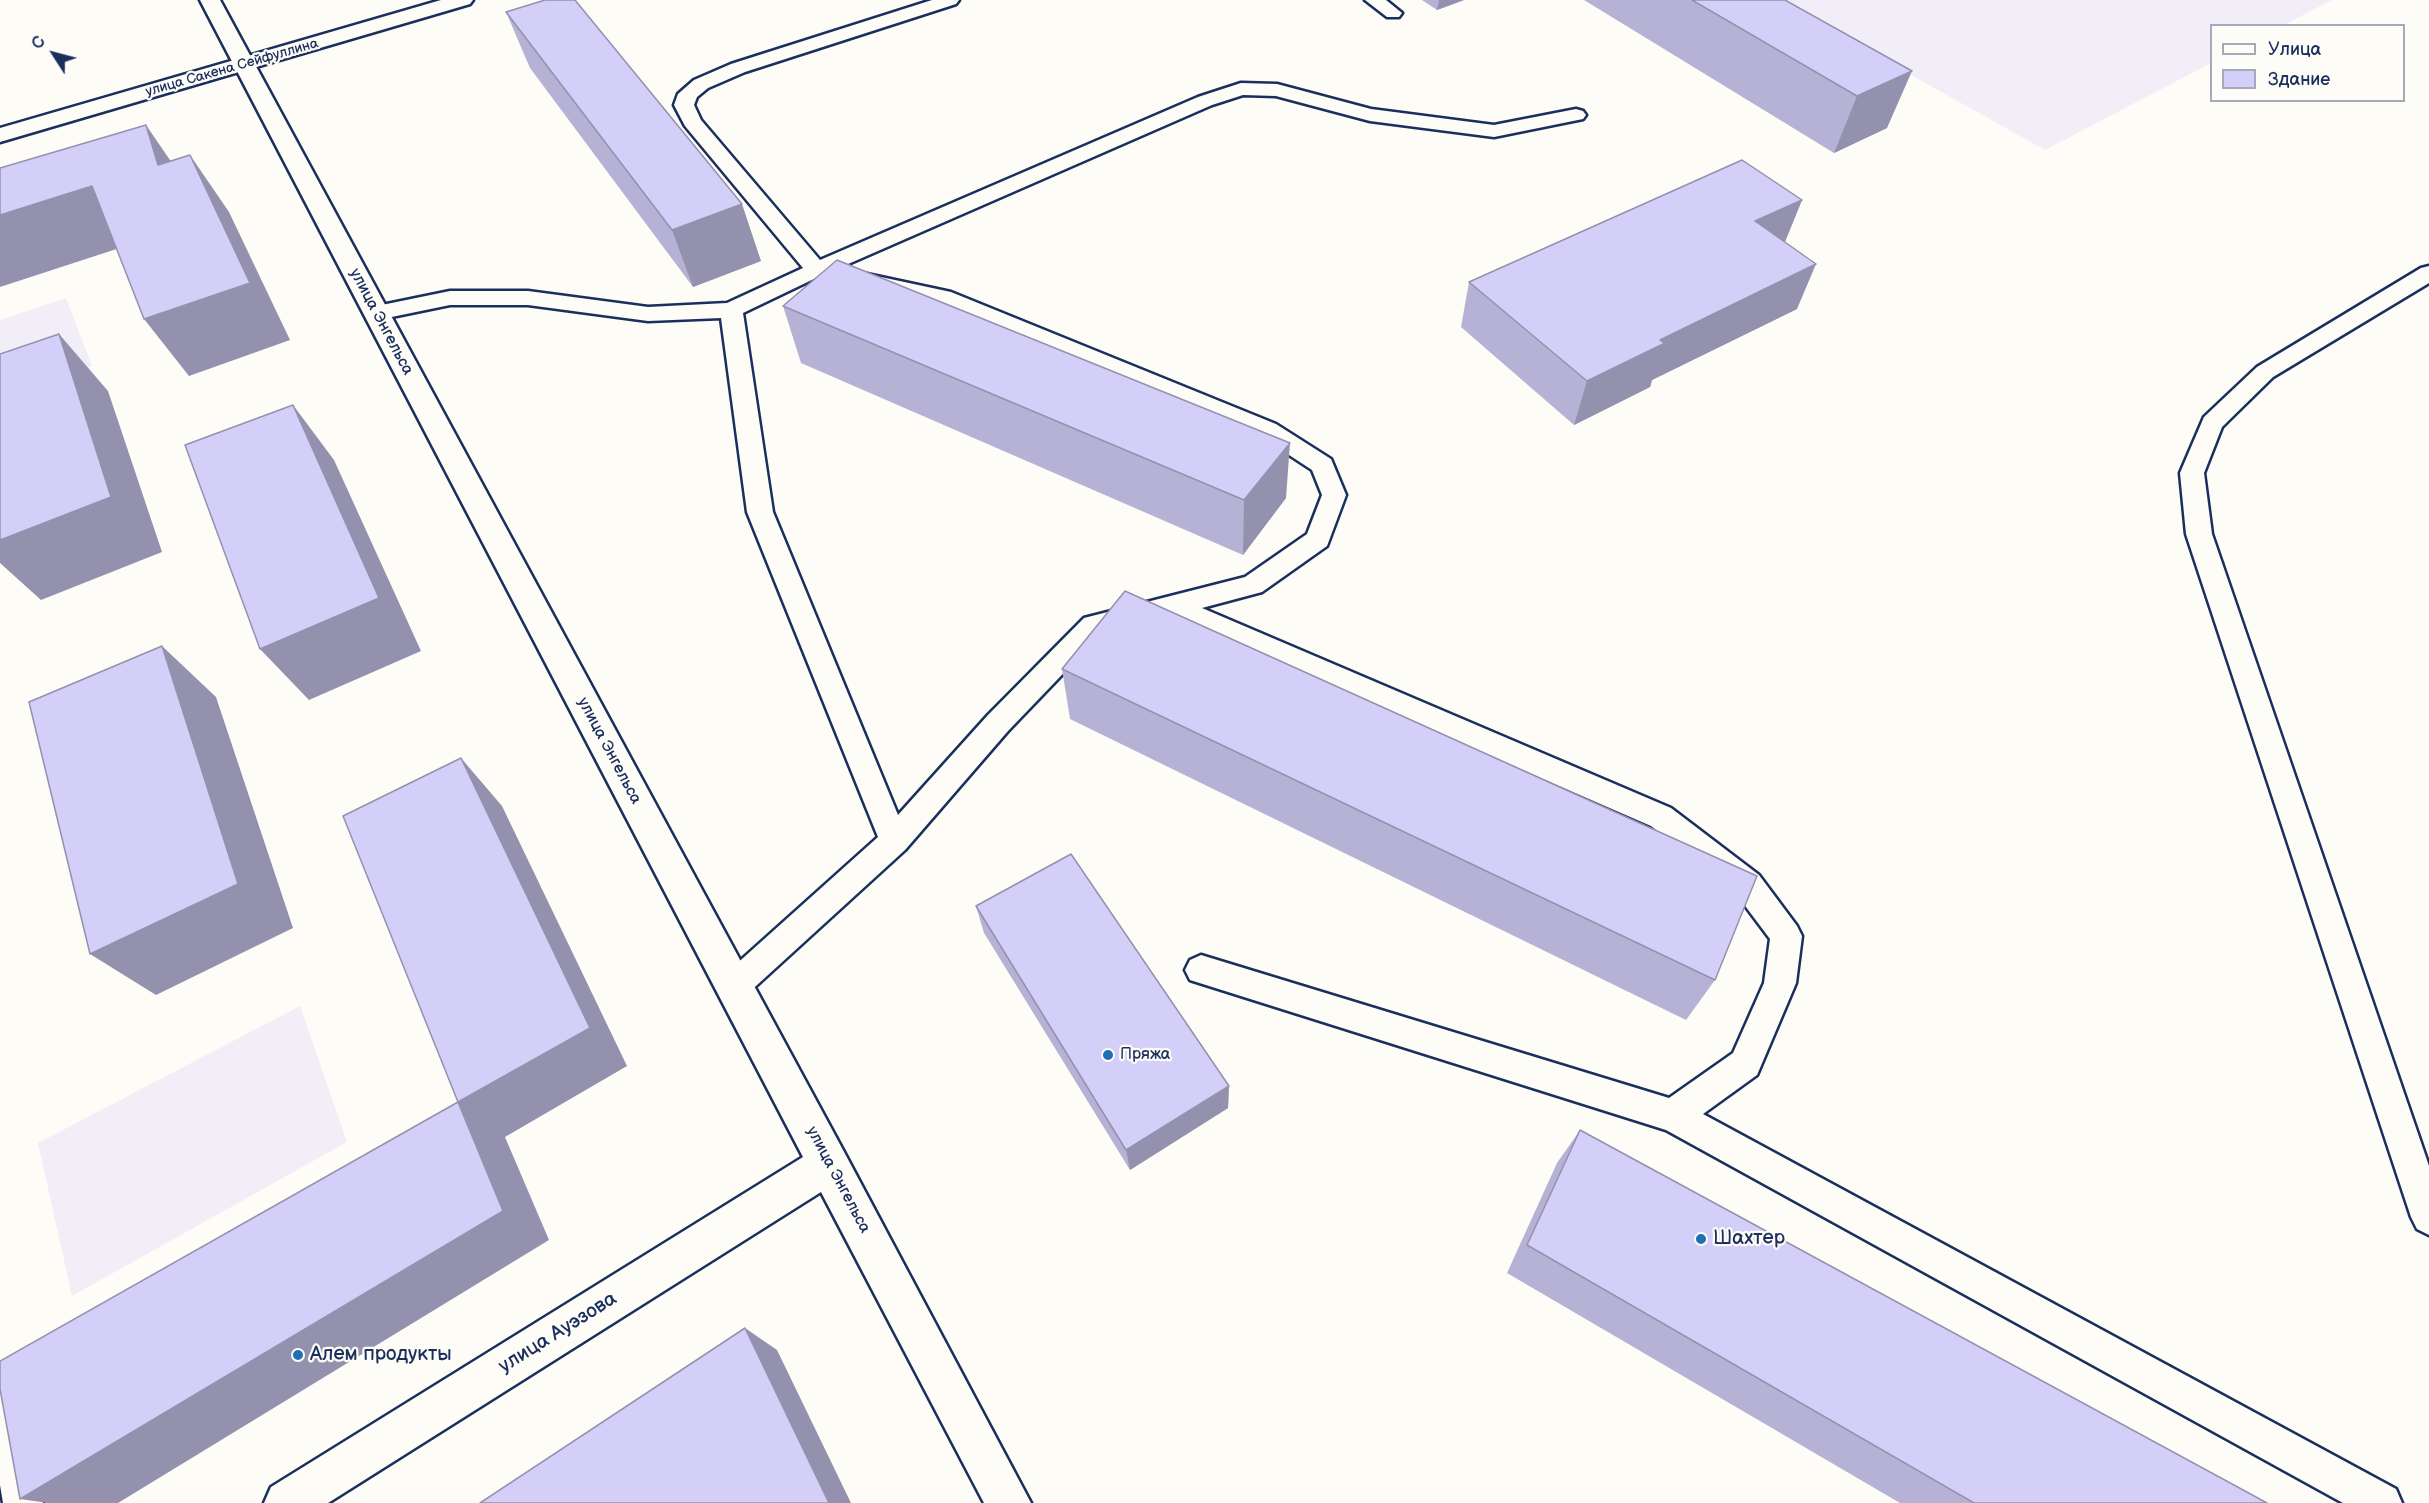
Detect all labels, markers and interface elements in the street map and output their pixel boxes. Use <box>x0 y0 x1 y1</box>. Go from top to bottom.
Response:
north arrow <box>24 24 84 84</box>
legend <box>2210 24 2405 102</box>
text: С <box>28 33 50 53</box>
street label: улица Сакена Сейфуллина <box>144 35 320 101</box>
text: Улица <box>2268 39 2321 60</box>
text: Здание <box>2268 69 2330 90</box>
street label: улица Энгельса <box>345 265 417 379</box>
street label: улица Энгельса <box>573 694 645 808</box>
place label: Пряжа <box>1120 1045 1170 1065</box>
marker: Пряжа <box>1101 1048 1115 1062</box>
street label: улица Энгельса <box>802 1123 874 1237</box>
place label: Шахтер <box>1713 1227 1785 1251</box>
marker: Шахтер <box>1694 1232 1708 1246</box>
street label: улица Ауэзова <box>495 1287 621 1379</box>
place label: Алем продукты <box>310 1343 452 1367</box>
marker: Алем продукты <box>291 1348 305 1362</box>

